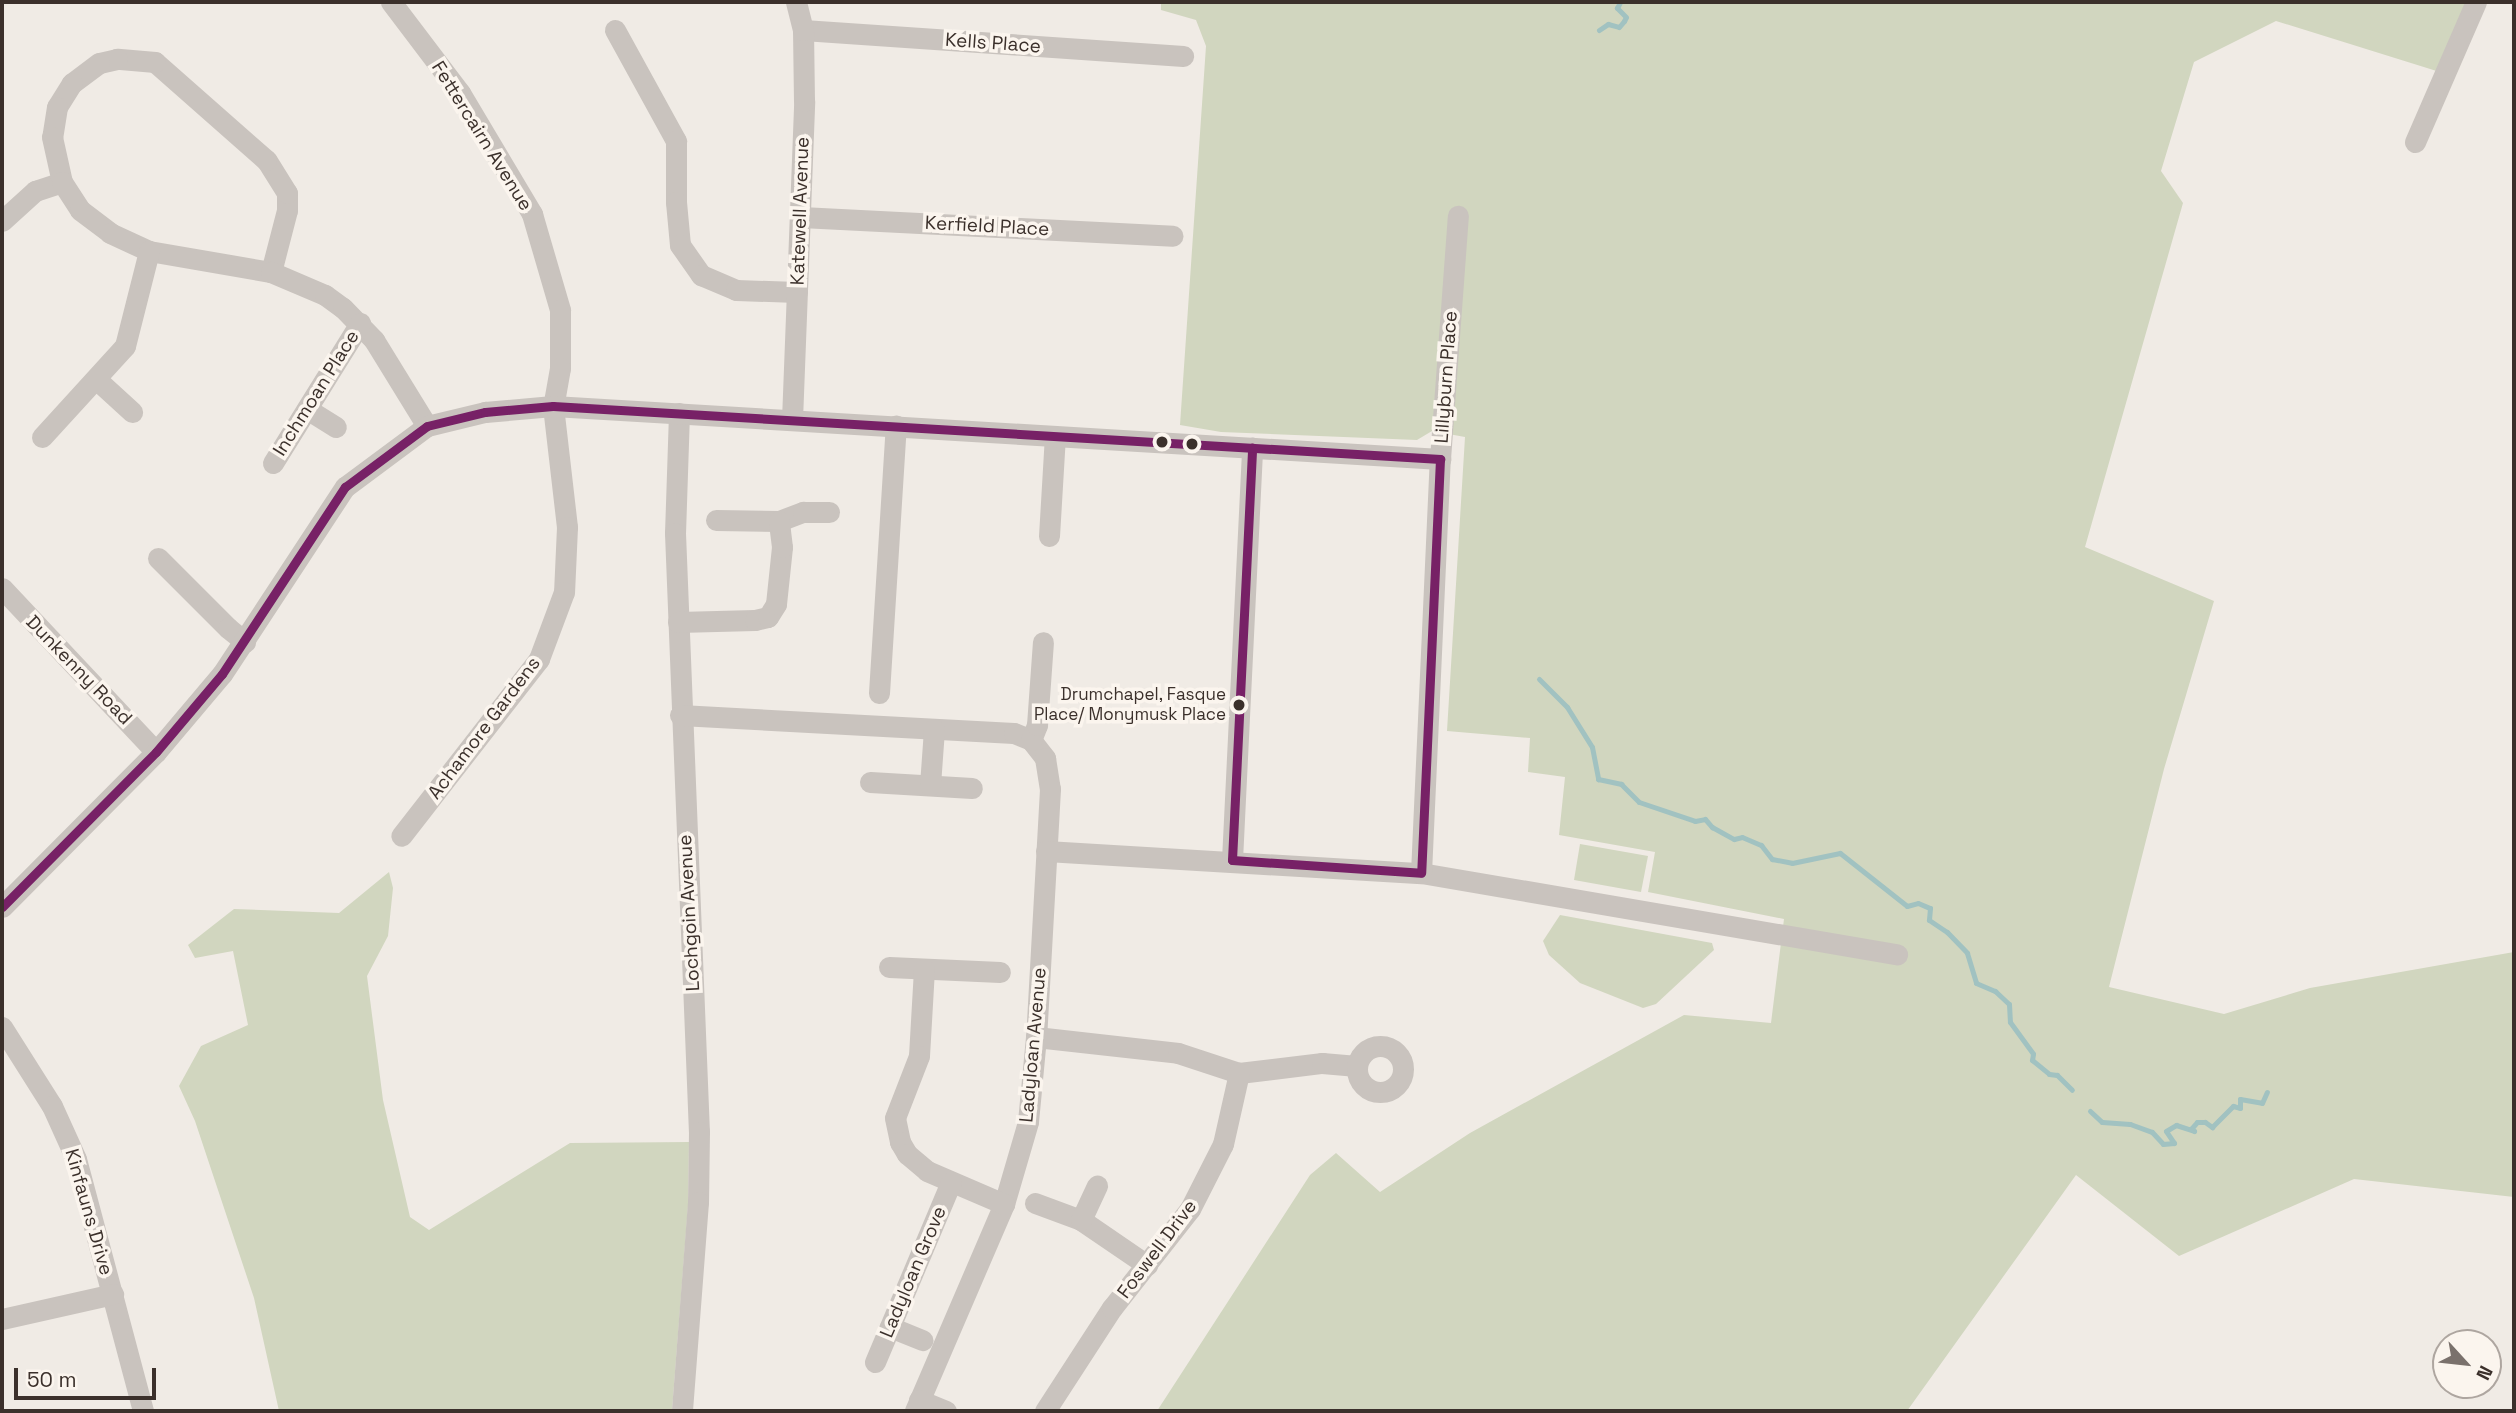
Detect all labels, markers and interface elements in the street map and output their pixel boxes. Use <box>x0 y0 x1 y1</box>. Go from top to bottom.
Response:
street label: Kells Place <box>944 28 1042 58</box>
street label: Fettercairn Avenue <box>427 57 537 215</box>
street label: Katewell Avenue <box>786 136 814 286</box>
street label: Kerfield Place <box>924 211 1050 241</box>
street label: Lillyburn Place <box>1430 310 1462 444</box>
street label: Inchmoan Place <box>268 326 364 460</box>
unlabelled marker <box>1155 435 1169 449</box>
unlabelled marker <box>1185 437 1199 451</box>
street label: Dunkenny Road <box>21 611 137 729</box>
street label: Achamore Gardens <box>423 652 545 804</box>
place label: Drumchapel, Fasque Place/ Monymusk Place <box>1034 685 1226 725</box>
marker: Drumchapel, Fasque Place/ Monymusk Place <box>1232 698 1246 712</box>
street label: Lochgoin Avenue <box>673 834 705 992</box>
street label: Ladyloan Avenue <box>1015 966 1051 1124</box>
street label: Kinfauns Drive <box>60 1146 118 1278</box>
street label: Foswell Drive <box>1112 1195 1202 1303</box>
street label: Ladyloan Grove <box>875 1203 951 1341</box>
north arrow <box>2432 1329 2502 1399</box>
scale bar <box>18 1354 159 1398</box>
text: N <box>2470 1361 2498 1384</box>
text: 50 m <box>27 1366 77 1393</box>

